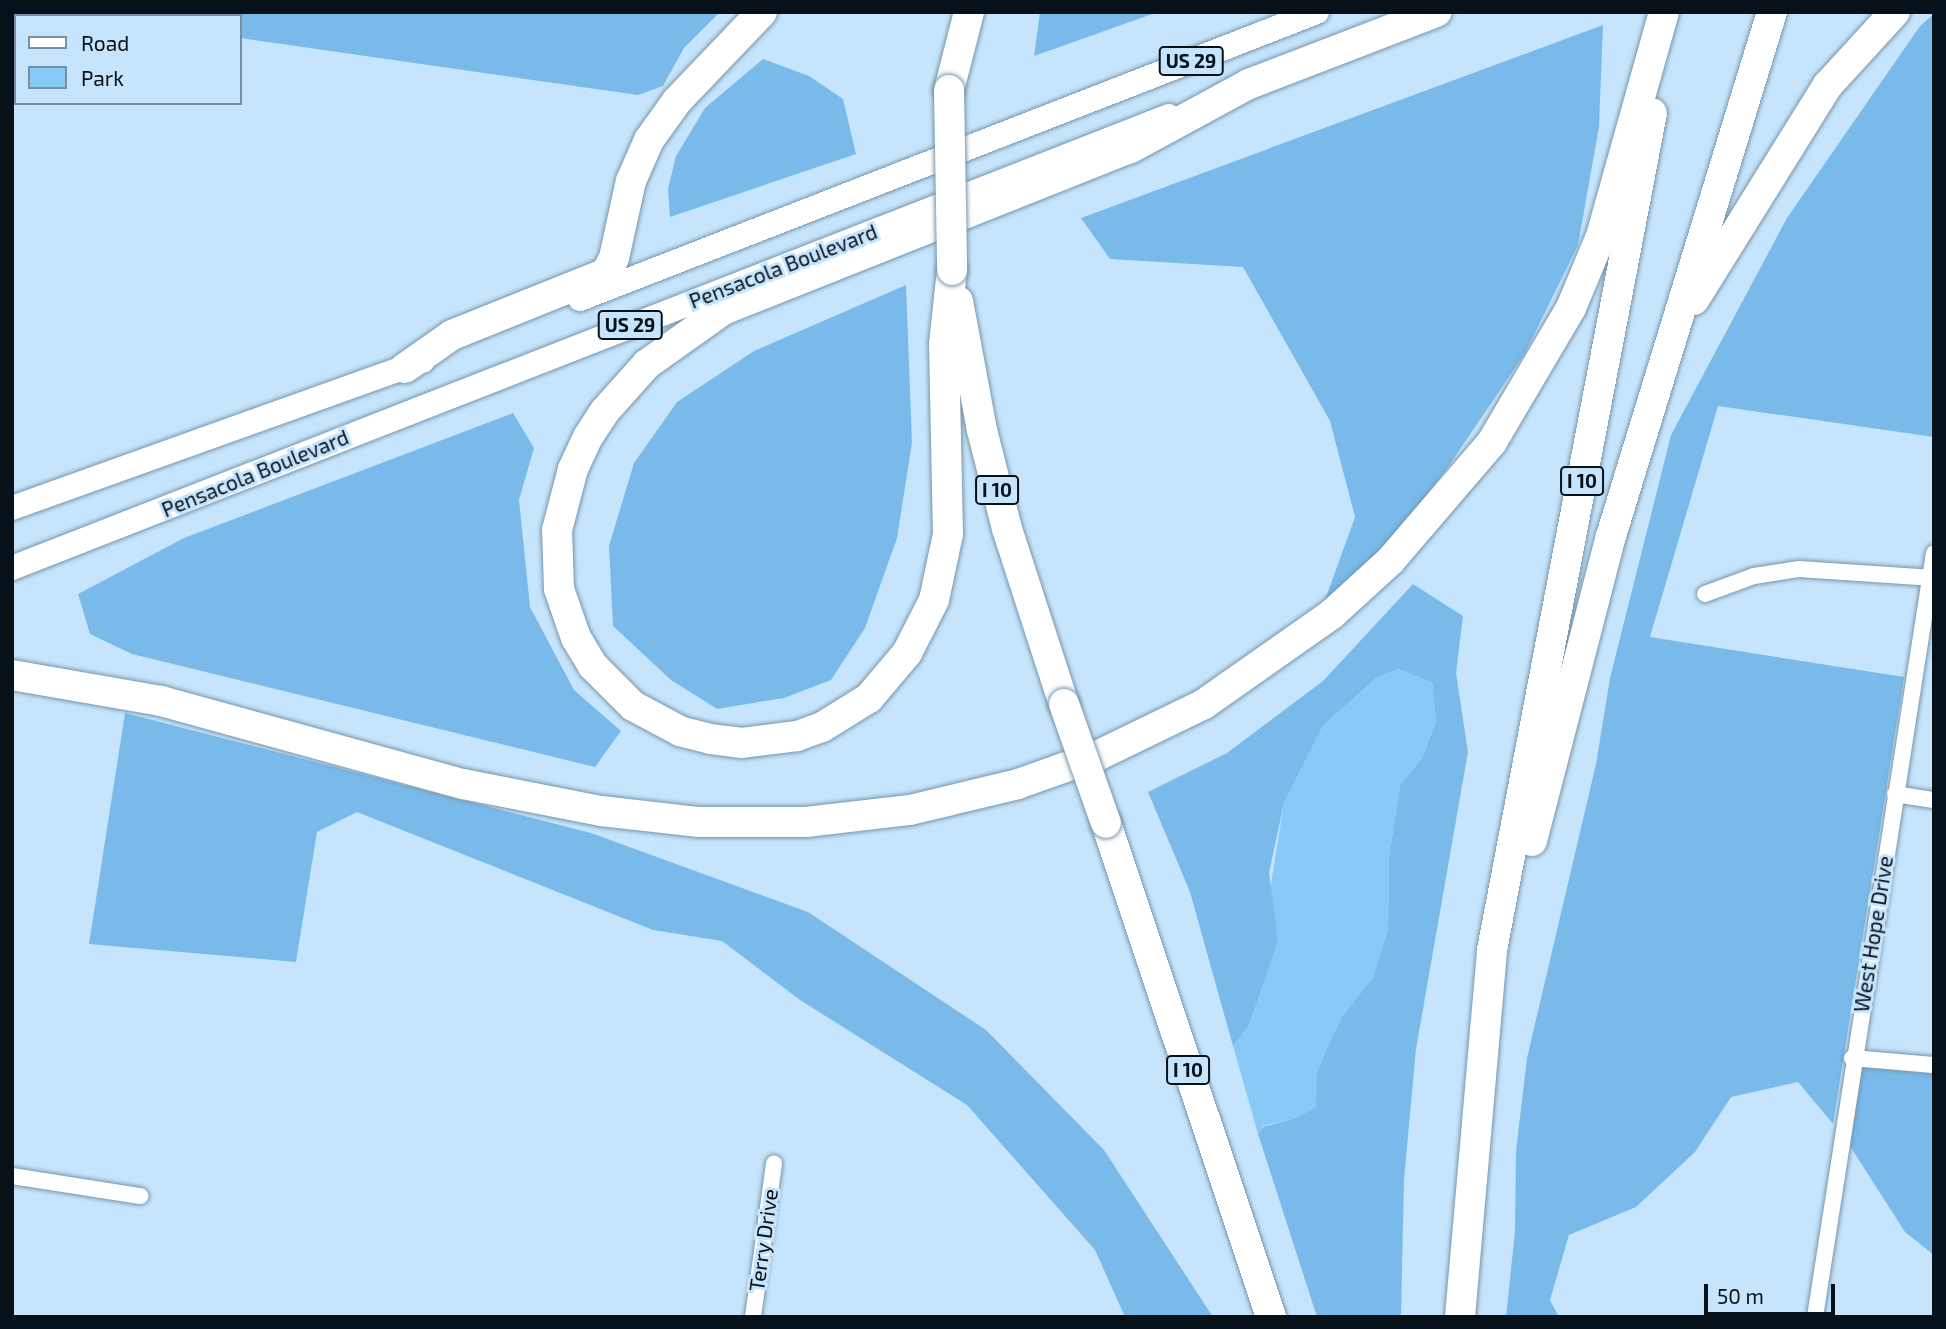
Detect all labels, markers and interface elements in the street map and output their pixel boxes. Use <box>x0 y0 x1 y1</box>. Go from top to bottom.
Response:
legend <box>14 14 242 105</box>
text: Road <box>81 30 129 55</box>
road number: US 29 <box>1158 45 1224 76</box>
text: Park <box>81 65 124 90</box>
street label: Pensacola Boulevard <box>685 218 881 314</box>
road number: US 29 <box>597 310 663 340</box>
street label: Pensacola Boulevard <box>158 424 352 522</box>
road number: I 10 <box>1559 466 1605 496</box>
road number: I 10 <box>974 475 1020 505</box>
street label: West Hope Drive <box>1848 854 1898 1014</box>
road number: I 10 <box>1165 1054 1211 1086</box>
street label: Terry Drive <box>743 1187 783 1293</box>
scale bar <box>1708 1270 1839 1314</box>
text: 50 m <box>1717 1283 1764 1308</box>

